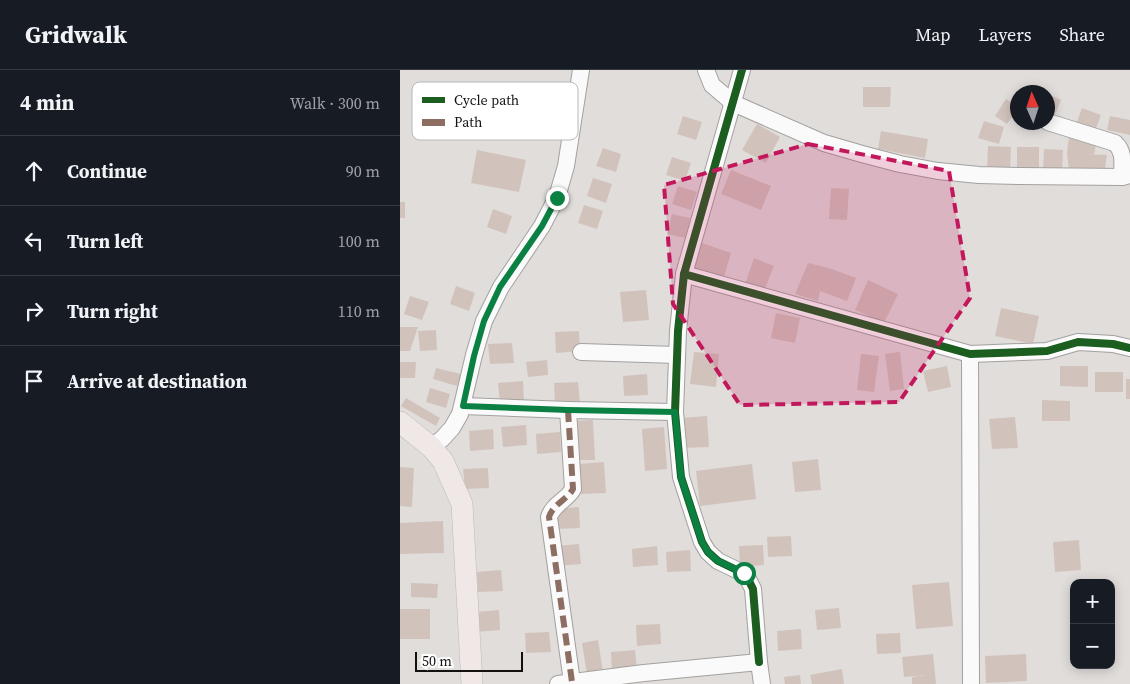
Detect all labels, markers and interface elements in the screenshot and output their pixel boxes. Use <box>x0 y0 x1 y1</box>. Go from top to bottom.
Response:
text: Gridwalk <box>25 18 127 51</box>
text: Map <box>915 22 950 47</box>
text: Layers <box>978 22 1031 47</box>
text: Share <box>1059 22 1105 47</box>
legend <box>412 82 578 140</box>
north arrow <box>1010 85 1055 130</box>
text: 4 min <box>20 88 75 117</box>
text: Cycle path <box>454 90 519 110</box>
text: Walk · 300 m <box>290 92 380 114</box>
text: Path <box>454 112 482 132</box>
icon: ahead <box>20 157 48 185</box>
text: Continue <box>67 158 147 184</box>
text: 90 m <box>346 160 380 182</box>
route end <box>546 187 569 210</box>
icon: left <box>20 227 48 255</box>
text: Turn left <box>67 228 143 254</box>
text: 100 m <box>338 230 380 252</box>
icon: right <box>20 297 48 325</box>
text: Turn right <box>67 298 158 324</box>
text: 110 m <box>338 300 380 322</box>
icon: arrive <box>20 367 48 395</box>
text: Arrive at destination <box>67 368 247 394</box>
route start <box>733 562 756 585</box>
map controls <box>1070 579 1115 669</box>
button: + <box>1070 579 1115 624</box>
button: − <box>1070 624 1115 669</box>
scale bar <box>415 649 522 672</box>
text: 50 m <box>422 651 452 671</box>

